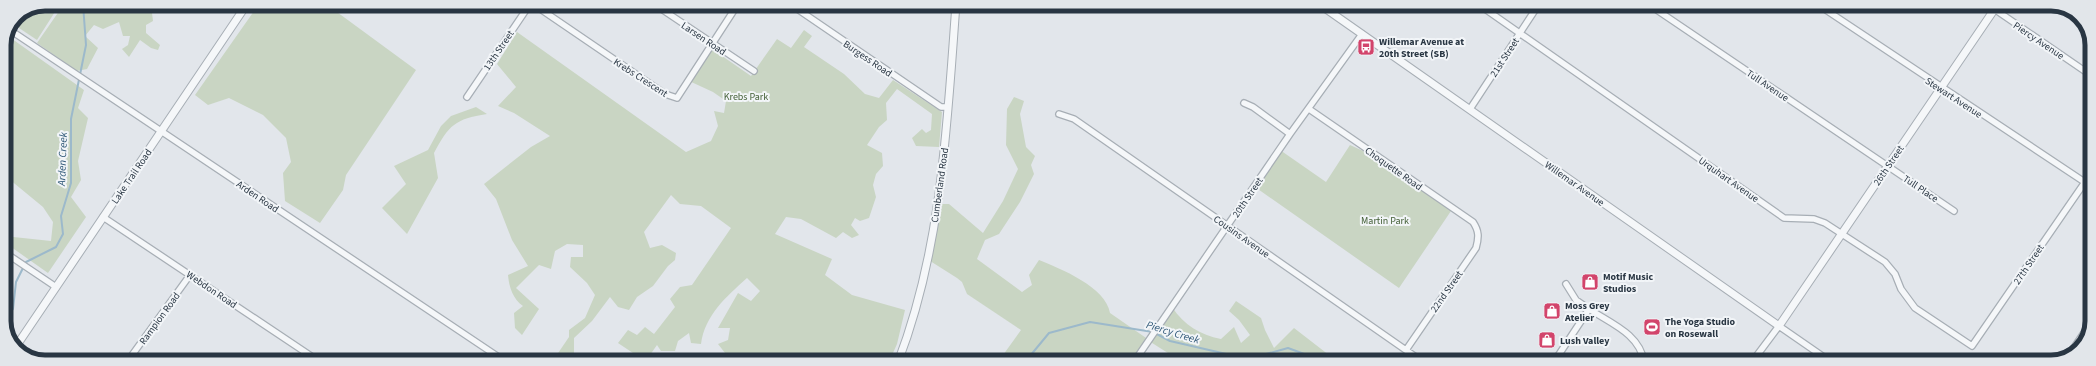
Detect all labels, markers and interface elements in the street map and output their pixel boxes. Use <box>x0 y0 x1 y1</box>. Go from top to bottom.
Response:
street label: Larsen Road <box>678 19 729 59</box>
street label: Piercy Avenue <box>2010 19 2067 63</box>
street label: 13th Street <box>480 27 518 73</box>
place label: Willemar Avenue at 20th Street (SB) <box>1379 35 1464 61</box>
street label: 21st Street <box>1487 35 1523 80</box>
street label: Burgess Road <box>840 37 895 80</box>
bus stop icon: Willemar Avenue at 20th Street (SB) <box>1356 37 1376 57</box>
street label: Krebs Crescent <box>611 55 671 101</box>
street label: Tull Avenue <box>1744 67 1791 105</box>
street label: Stewart Avenue <box>1922 74 1985 121</box>
park label: Krebs Park <box>724 90 768 104</box>
water label: Arden Creek <box>54 131 71 187</box>
street label: 26th Street <box>1870 142 1908 188</box>
street label: Choquette Road <box>1362 144 1425 194</box>
street label: Lake Trail Road <box>108 146 155 207</box>
street label: Cumberland Road <box>928 147 952 223</box>
street label: Urquhart Avenue <box>1695 154 1762 206</box>
street label: Willemar Avenue <box>1542 158 1607 210</box>
street label: Tull Place <box>1900 172 1941 206</box>
street label: 20th Street <box>1229 174 1267 220</box>
street label: Arden Road <box>234 178 281 216</box>
street label: Cousins Avenue <box>1211 212 1272 261</box>
park label: Martin Park <box>1361 214 1409 228</box>
street label: 27th Street <box>2010 241 2048 287</box>
street label: 22nd Street <box>1427 267 1467 315</box>
street label: Webdon Road <box>183 268 240 312</box>
place label: Motif Music Studios <box>1603 270 1653 296</box>
shop icon: Motif Music Studios <box>1580 272 1600 292</box>
street label: Rampion Road <box>136 290 184 348</box>
place label: Moss Grey Atelier <box>1564 299 1610 325</box>
shop icon: Moss Grey Atelier <box>1542 301 1562 321</box>
place label: The Yoga Studio on Rosewall <box>1665 315 1735 341</box>
water label: Piercy Creek <box>1144 317 1202 348</box>
sports icon: The Yoga Studio on Rosewall <box>1642 317 1662 337</box>
shop icon: Lush Valley <box>1537 330 1557 350</box>
place label: Lush Valley <box>1560 334 1610 348</box>

